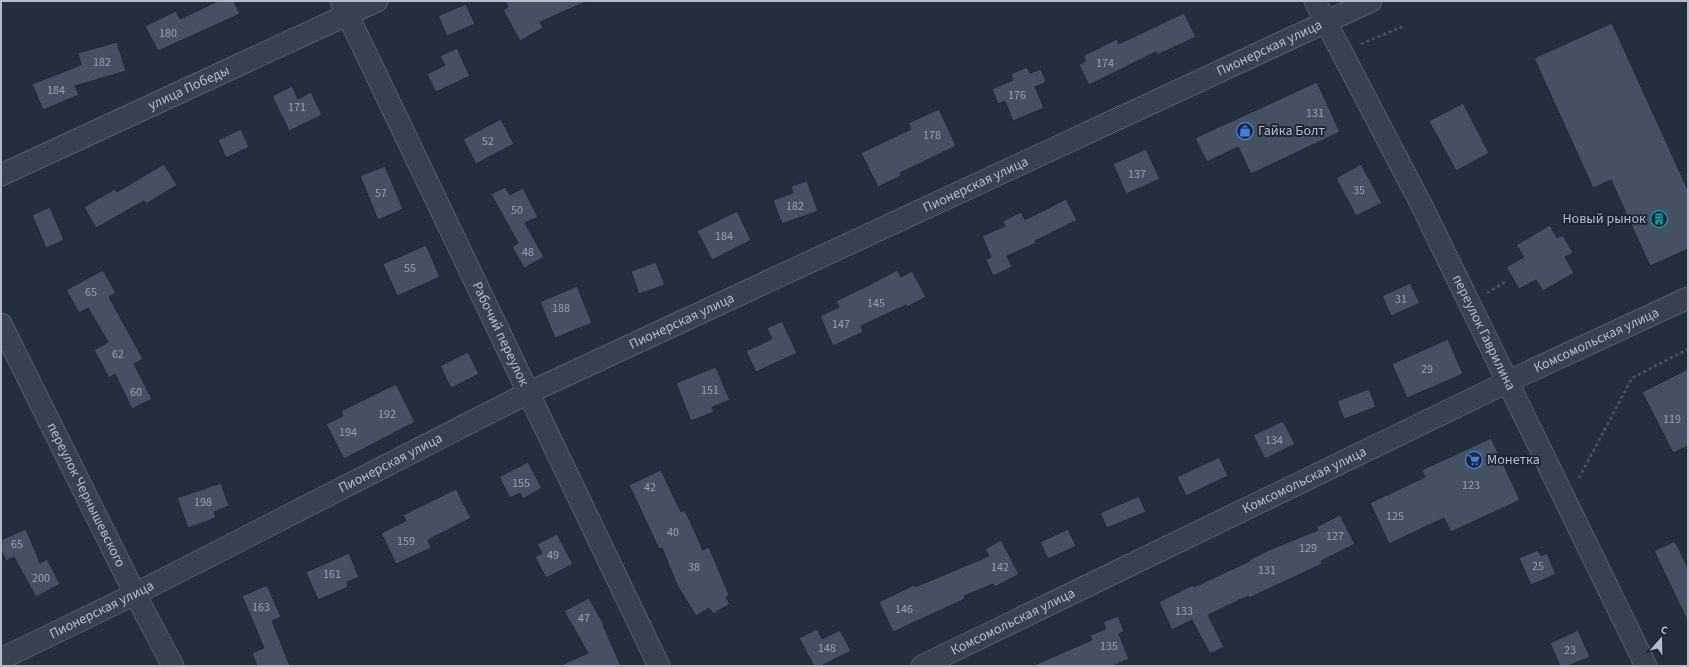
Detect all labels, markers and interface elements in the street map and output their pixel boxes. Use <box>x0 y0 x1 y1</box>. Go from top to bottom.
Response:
street label: Пионерская улица <box>1213 15 1325 81</box>
house number: 180 <box>159 25 177 42</box>
house number: 182 <box>93 54 111 71</box>
house number: 174 <box>1096 55 1114 72</box>
street label: улица Победы <box>145 61 233 116</box>
house number: 184 <box>47 82 65 99</box>
house number: 176 <box>1008 87 1026 104</box>
house number: 171 <box>288 99 306 116</box>
house number: 131 <box>1306 105 1324 122</box>
shop icon: Гайка Болт <box>1235 121 1255 141</box>
place label: Гайка Болт <box>1258 121 1325 141</box>
house number: 178 <box>923 127 941 144</box>
house number: 52 <box>482 133 494 150</box>
street label: Пионерская улица <box>920 152 1032 218</box>
house number: 137 <box>1128 166 1146 183</box>
house number: 35 <box>1353 182 1365 199</box>
house number: 57 <box>375 185 387 202</box>
house number: 182 <box>786 198 804 215</box>
house number: 50 <box>511 202 523 219</box>
place label: Новый рынок <box>1562 209 1646 229</box>
building icon: Новый рынок <box>1649 209 1669 229</box>
house number: 184 <box>715 228 733 245</box>
house number: 48 <box>522 244 534 261</box>
house number: 55 <box>404 260 416 277</box>
street label: переулок Гаврилина <box>1447 271 1520 394</box>
street label: Рабочий переулок <box>467 278 534 389</box>
house number: 65 <box>85 284 97 301</box>
street label: Пионерская улица <box>626 288 738 355</box>
house number: 31 <box>1395 291 1407 308</box>
house number: 145 <box>867 295 885 312</box>
house number: 188 <box>552 300 570 317</box>
street label: Комсомольская улица <box>1531 303 1662 378</box>
house number: 147 <box>832 316 850 333</box>
house number: 62 <box>112 346 124 363</box>
house number: 29 <box>1421 361 1433 378</box>
house number: 151 <box>701 382 719 399</box>
house number: 60 <box>130 384 142 401</box>
house number: 192 <box>378 406 396 423</box>
house number: 119 <box>1663 411 1681 428</box>
street label: переулок Чернышевского <box>42 419 130 571</box>
house number: 194 <box>339 424 357 441</box>
street label: Пионерская улица <box>335 428 446 498</box>
house number: 134 <box>1265 432 1283 449</box>
street label: Комсомольская улица <box>1239 442 1370 519</box>
supermarket icon: Монетка <box>1464 450 1484 470</box>
place label: Монетка <box>1487 450 1540 470</box>
house number: 155 <box>512 475 530 492</box>
house number: 123 <box>1462 477 1480 494</box>
house number: 42 <box>644 479 656 496</box>
house number: 198 <box>194 494 212 511</box>
house number: 125 <box>1386 508 1404 525</box>
house number: 40 <box>667 524 679 541</box>
house number: 127 <box>1326 528 1344 545</box>
house number: 159 <box>397 533 415 550</box>
house number: 65 <box>11 536 23 553</box>
house number: 129 <box>1299 540 1317 557</box>
house number: 49 <box>547 547 559 564</box>
house number: 25 <box>1532 558 1544 575</box>
house number: 38 <box>688 559 700 576</box>
house number: 142 <box>991 559 1009 576</box>
house number: 131 <box>1258 562 1276 579</box>
house number: 161 <box>323 566 341 583</box>
house number: 200 <box>32 570 50 587</box>
street label: Пионерская улица <box>46 576 157 644</box>
street label: Комсомольская улица <box>947 583 1078 661</box>
house number: 163 <box>252 599 270 616</box>
house number: 146 <box>895 601 913 618</box>
house number: 133 <box>1175 603 1193 620</box>
house number: 47 <box>578 610 590 627</box>
north arrow <box>1641 619 1681 659</box>
text: С <box>1659 622 1670 638</box>
house number: 135 <box>1100 638 1118 655</box>
house number: 148 <box>818 640 836 657</box>
house number: 23 <box>1564 642 1576 659</box>

